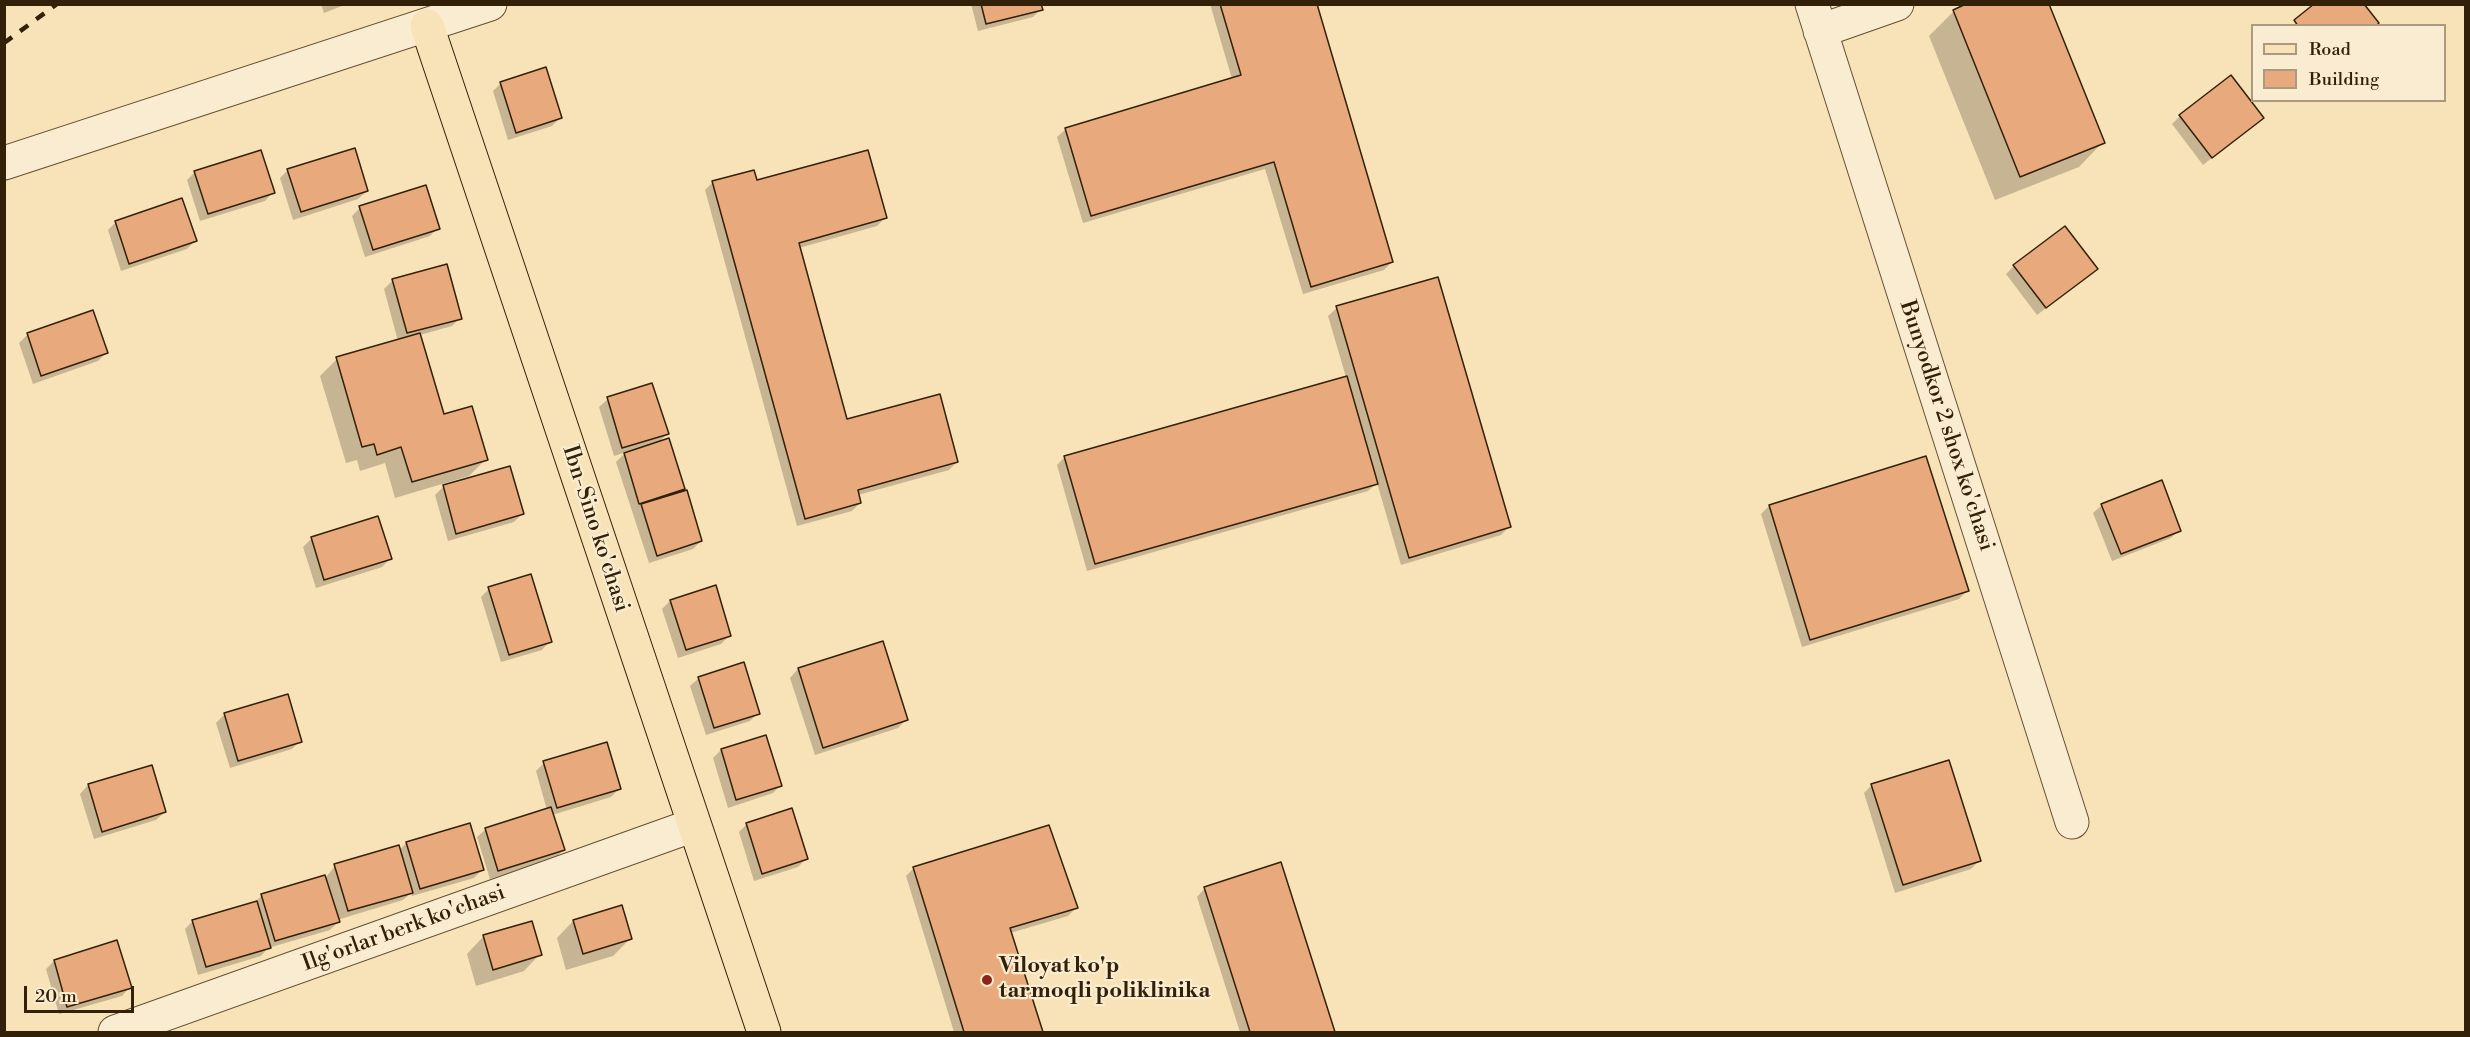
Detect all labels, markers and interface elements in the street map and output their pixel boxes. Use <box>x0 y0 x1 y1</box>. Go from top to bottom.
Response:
legend <box>2251 24 2446 102</box>
text: Road <box>2309 38 2351 61</box>
text: Building <box>2309 68 2379 91</box>
street label: Bunyodkor 2 shox ko'chasi <box>1893 297 1999 555</box>
street label: Ibn-Sino ko'chasi <box>556 442 634 616</box>
street label: Ilg'orlar berk ko'chasi <box>299 880 509 978</box>
place label: Viloyat ko'p tarmoqli poliklinika <box>999 954 1210 1005</box>
marker: Viloyat ko'p tarmoqli poliklinika <box>980 973 994 987</box>
scale bar <box>27 974 136 1012</box>
text: 20 m <box>35 985 77 1008</box>

